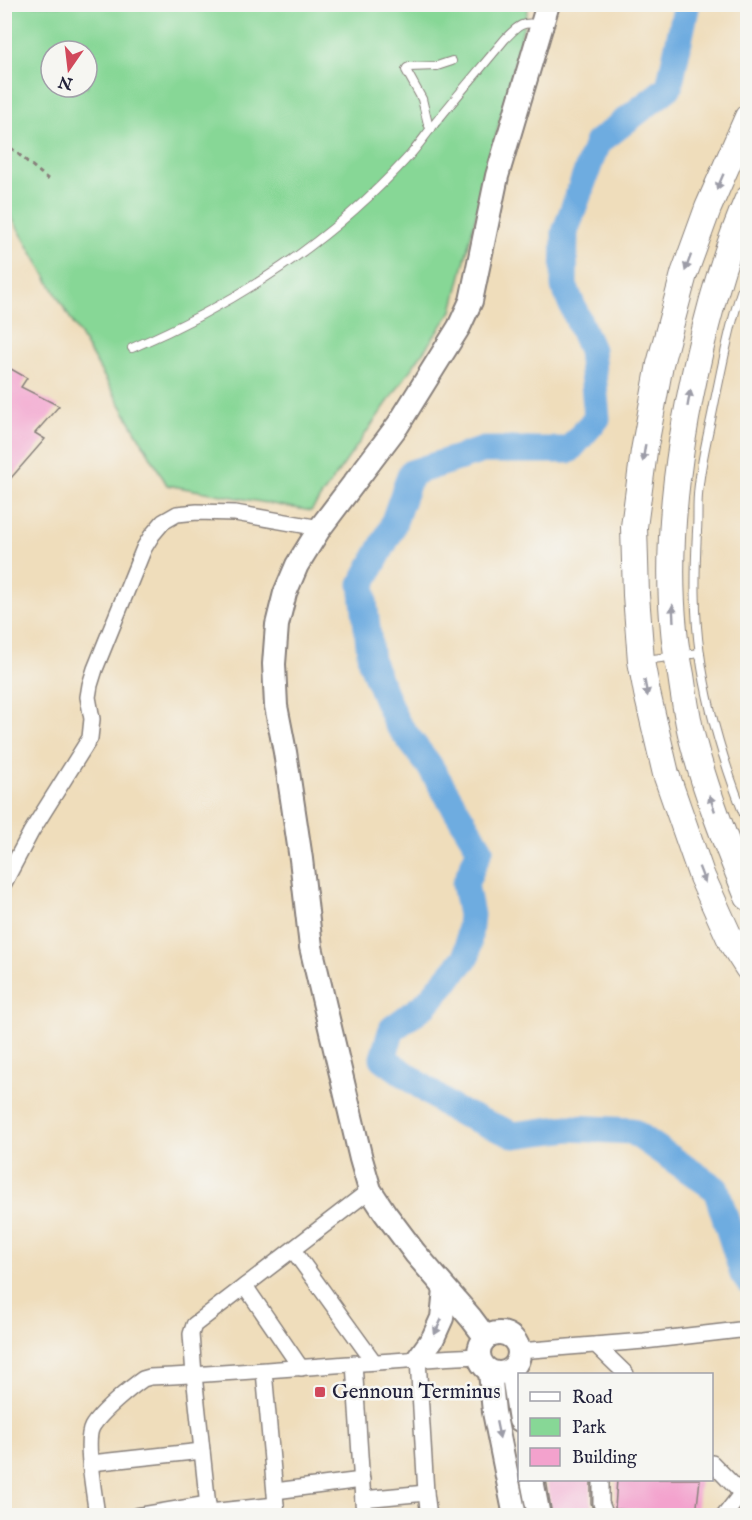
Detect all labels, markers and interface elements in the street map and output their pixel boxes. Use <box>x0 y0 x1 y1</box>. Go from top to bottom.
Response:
north arrow <box>39 39 99 99</box>
text: N <box>57 70 76 93</box>
one-way arrow <box>714 173 724 191</box>
one-way arrow <box>683 254 693 272</box>
one-way arrow <box>685 388 694 407</box>
one-way arrow <box>639 443 648 462</box>
one-way arrow <box>668 603 677 622</box>
one-way arrow <box>642 679 651 698</box>
one-way arrow <box>706 794 716 812</box>
one-way arrow <box>698 866 707 884</box>
one-way arrow <box>433 1318 442 1335</box>
legend <box>518 1373 713 1481</box>
place label: Gennoun Terminus <box>332 1379 501 1406</box>
marker: Gennoun Terminus <box>313 1385 327 1399</box>
text: Road <box>572 1387 613 1410</box>
text: Park <box>572 1417 607 1440</box>
one-way arrow <box>494 1420 503 1439</box>
text: Building <box>572 1447 637 1470</box>

